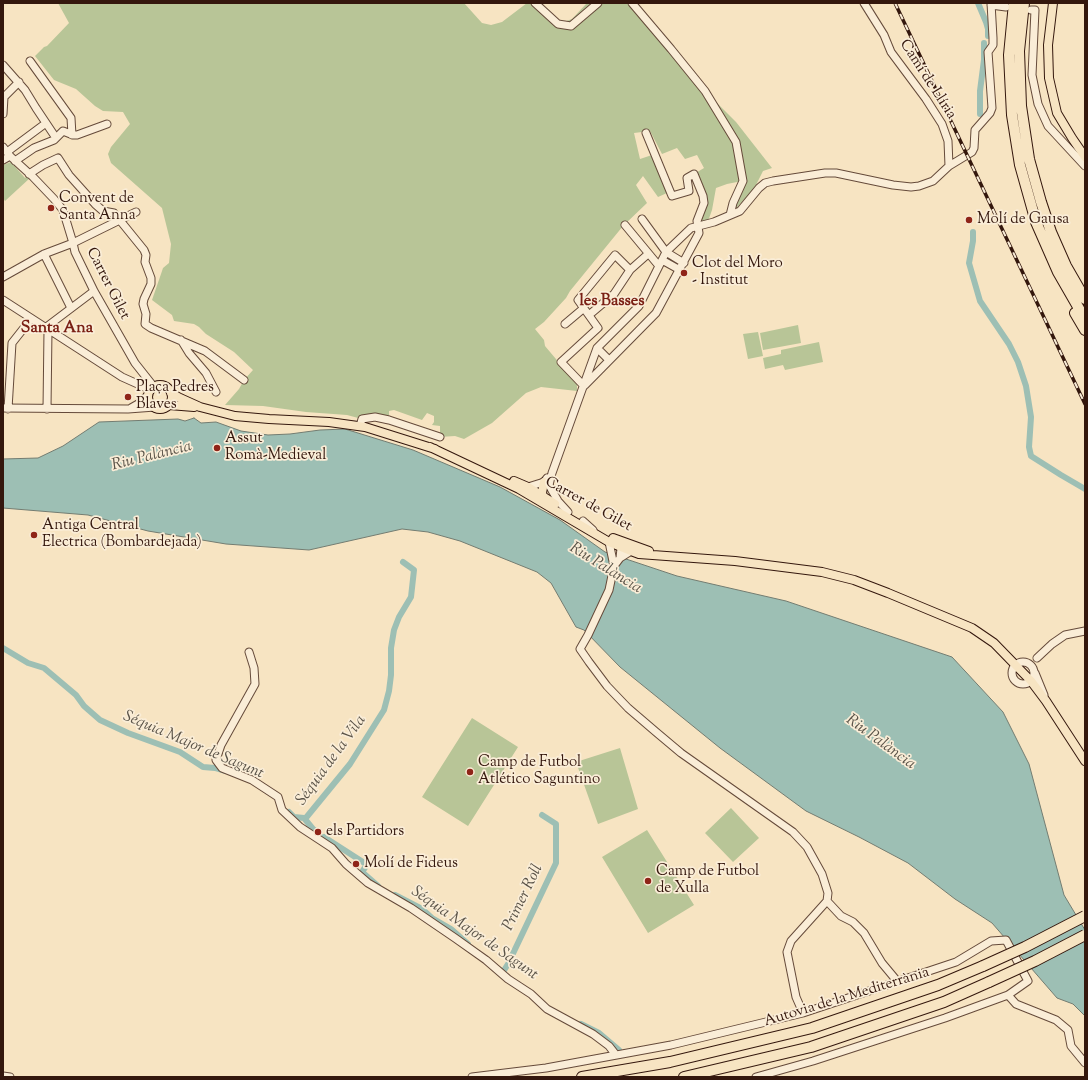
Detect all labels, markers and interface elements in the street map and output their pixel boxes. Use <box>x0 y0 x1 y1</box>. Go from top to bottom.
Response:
street label: Camí de Llíria <box>895 37 959 123</box>
place label: Convent de Santa Anna <box>59 190 136 225</box>
marker: Convent de Santa Anna <box>46 203 56 213</box>
place label: Molí de Gausa <box>977 211 1069 229</box>
marker: Molí de Gausa <box>964 215 974 225</box>
street label: Carrer Gilet <box>81 245 133 323</box>
place label: Clot del Moro - Institut <box>692 255 783 290</box>
marker: Clot del Moro - Institut <box>679 268 689 278</box>
district label: les Basses <box>579 292 645 312</box>
district label: Santa Ana <box>21 319 93 339</box>
place label: Plaça Pedres Blaves <box>136 379 214 414</box>
marker: Plaça Pedres Blaves <box>123 392 133 402</box>
place label: Assut Romà-Medieval <box>225 430 326 465</box>
water label: Riu Palància <box>110 438 194 476</box>
marker: Assut Romà-Medieval <box>212 443 222 453</box>
street label: Carrer de Gilet <box>541 474 635 536</box>
place label: Antiga Central Electrica (Bombardejada) <box>42 517 202 552</box>
marker: Antiga Central Electrica (Bombardejada) <box>29 530 39 540</box>
water label: Riu Palància <box>565 539 645 599</box>
water label: Séquia Major de Sagunt <box>120 708 266 784</box>
water label: Riu Palància <box>841 711 919 775</box>
water label: Séquia de la Vila <box>293 712 371 810</box>
place label: Camp de Futbol Atlético Saguntino <box>478 754 600 789</box>
marker: Camp de Futbol Atlético Saguntino <box>465 767 475 777</box>
place label: els Partidors <box>326 823 404 841</box>
marker: els Partidors <box>313 827 323 837</box>
place label: Molí de Fideus <box>364 855 458 873</box>
marker: Molí de Fideus <box>351 859 361 869</box>
water label: Primer Roll <box>500 862 548 934</box>
place label: Camp de Futbol de Xulla <box>656 863 759 898</box>
marker: Camp de Futbol de Xulla <box>643 876 653 886</box>
water label: Séquia Major de Sagunt <box>407 883 541 985</box>
street label: Autovia de la Mediterrània <box>762 964 932 1032</box>

